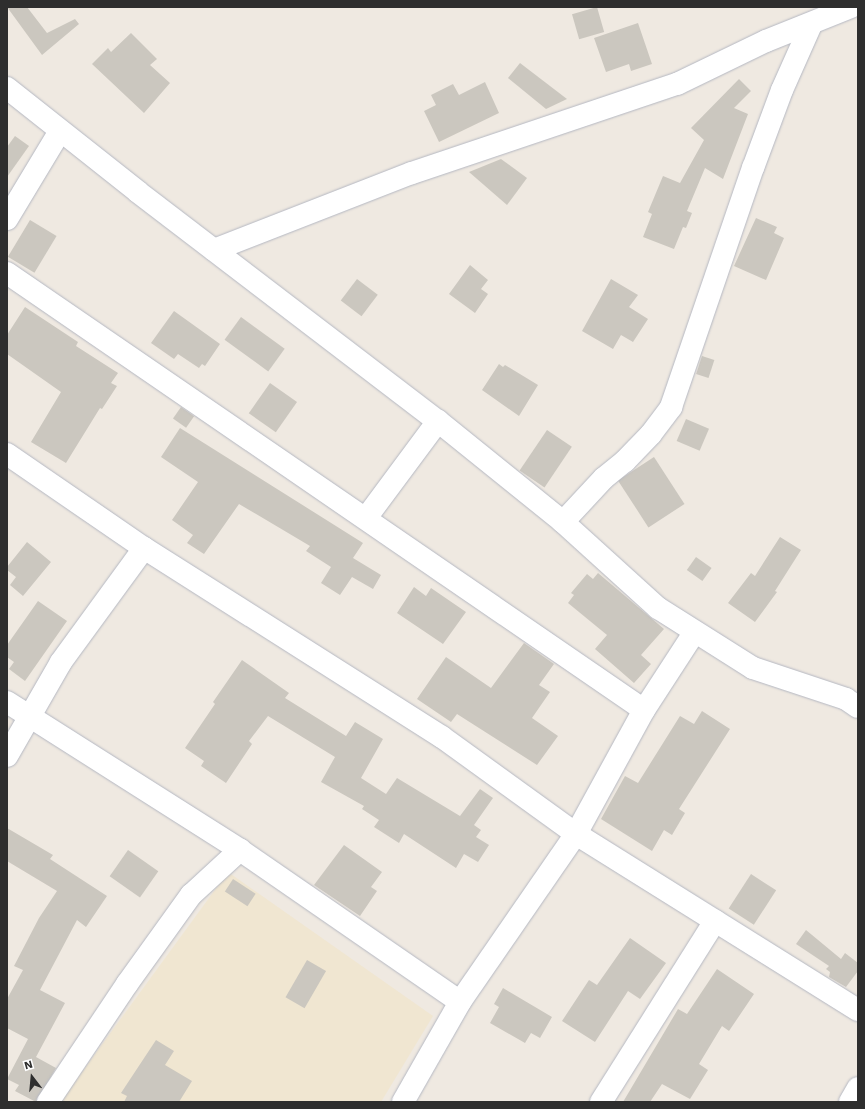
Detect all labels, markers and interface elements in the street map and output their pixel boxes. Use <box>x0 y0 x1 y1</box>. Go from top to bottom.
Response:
north arrow <box>12 1057 52 1097</box>
text: N <box>23 1058 34 1072</box>

